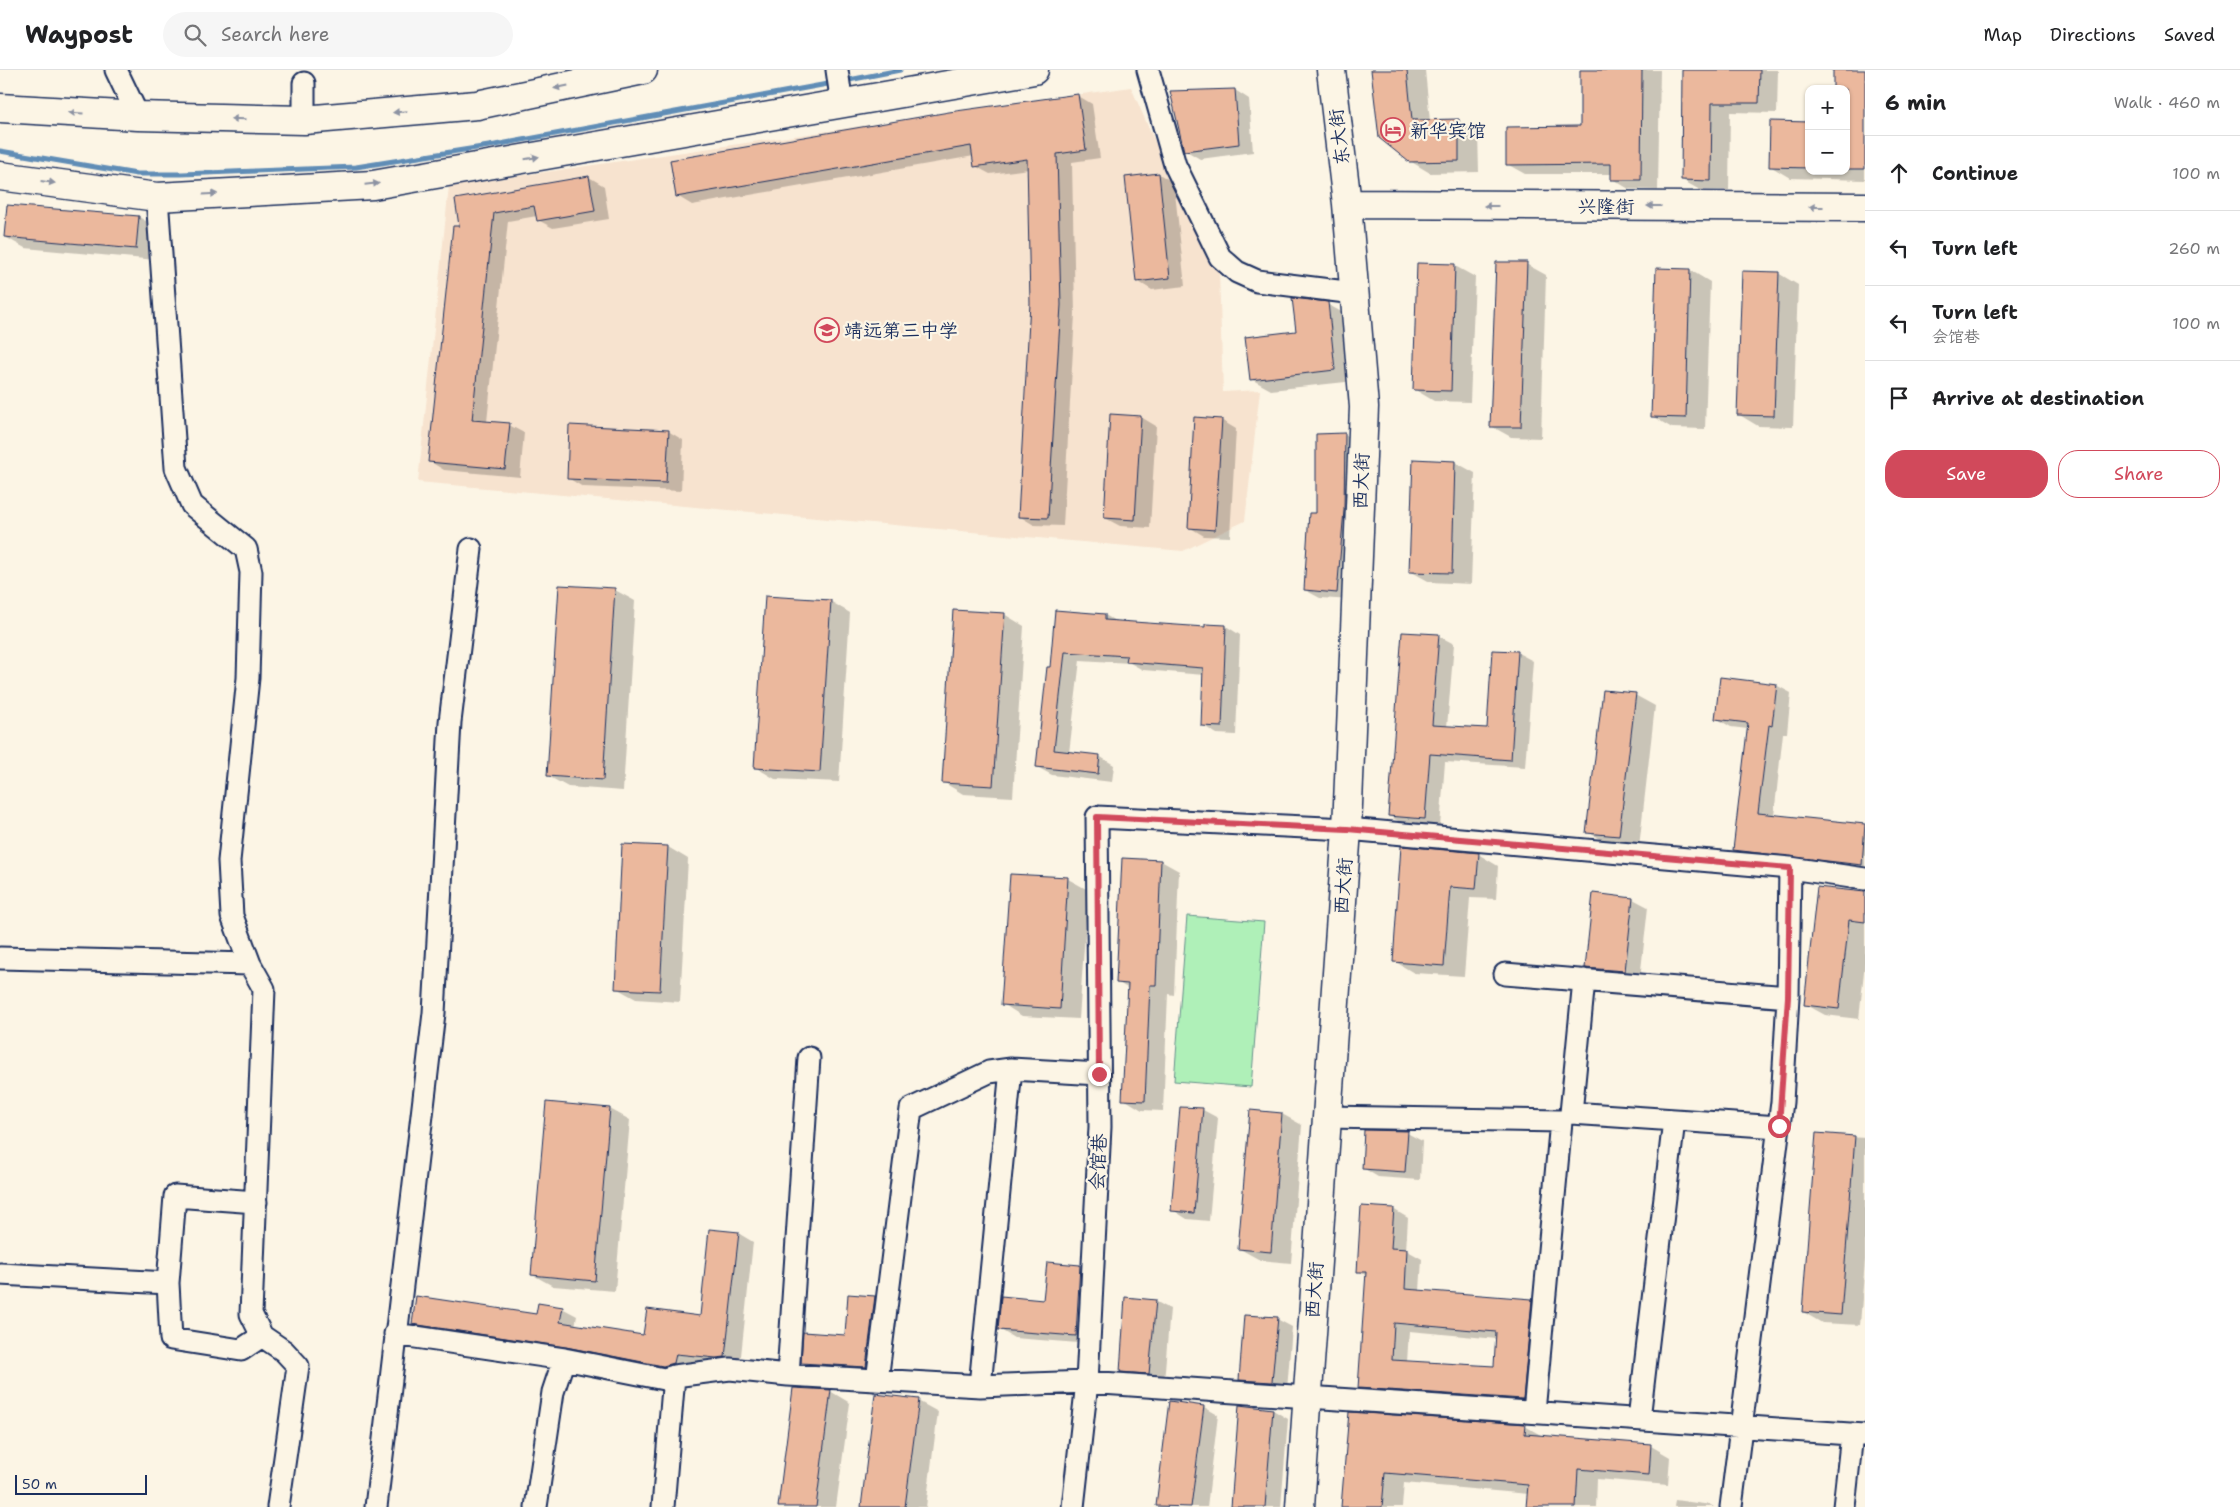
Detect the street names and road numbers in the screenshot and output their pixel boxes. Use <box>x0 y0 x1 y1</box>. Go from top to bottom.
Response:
street label: 东大街 <box>1323 107 1355 167</box>
street label: 兴隆街 <box>1577 194 1635 219</box>
street label: 西大街 <box>1348 452 1374 510</box>
street label: 西大街 <box>1329 857 1357 915</box>
street label: 会馆巷 <box>1084 1133 1112 1191</box>
street label: 西大街 <box>1300 1261 1328 1319</box>

